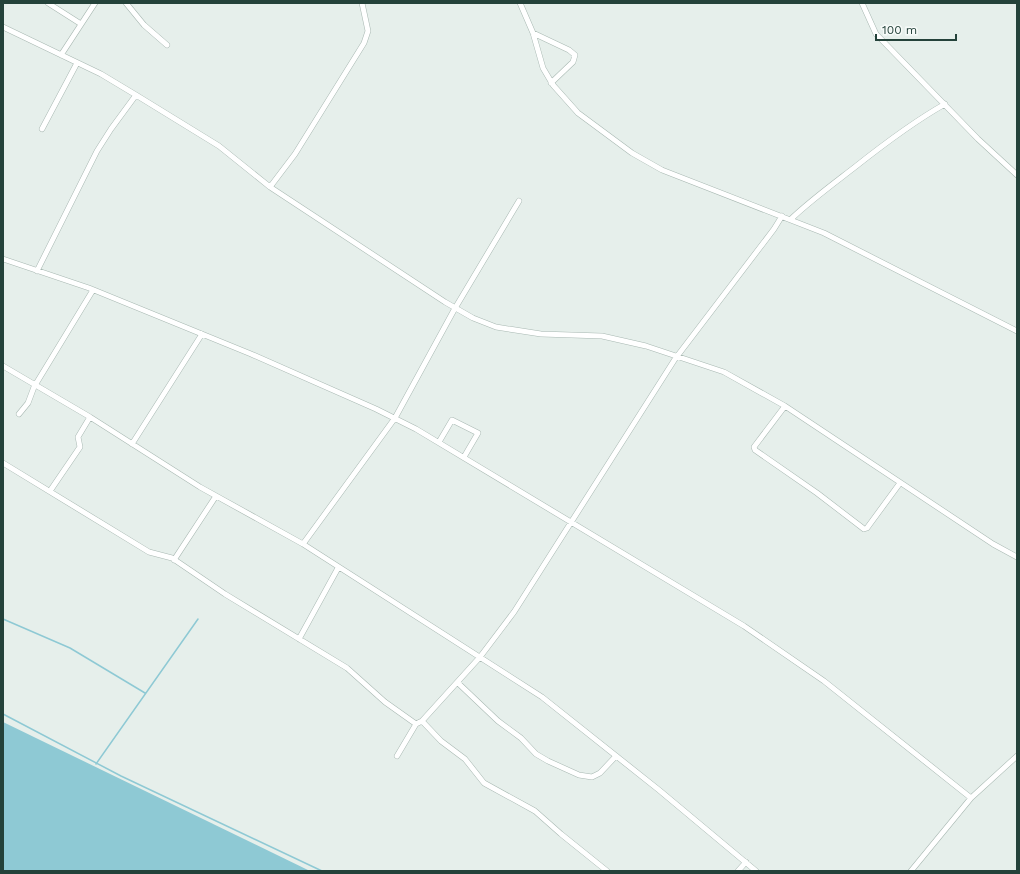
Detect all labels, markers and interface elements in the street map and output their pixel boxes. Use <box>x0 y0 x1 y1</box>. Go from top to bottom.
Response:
scale bar <box>876 16 956 42</box>
text: 100 m <box>882 23 917 37</box>

